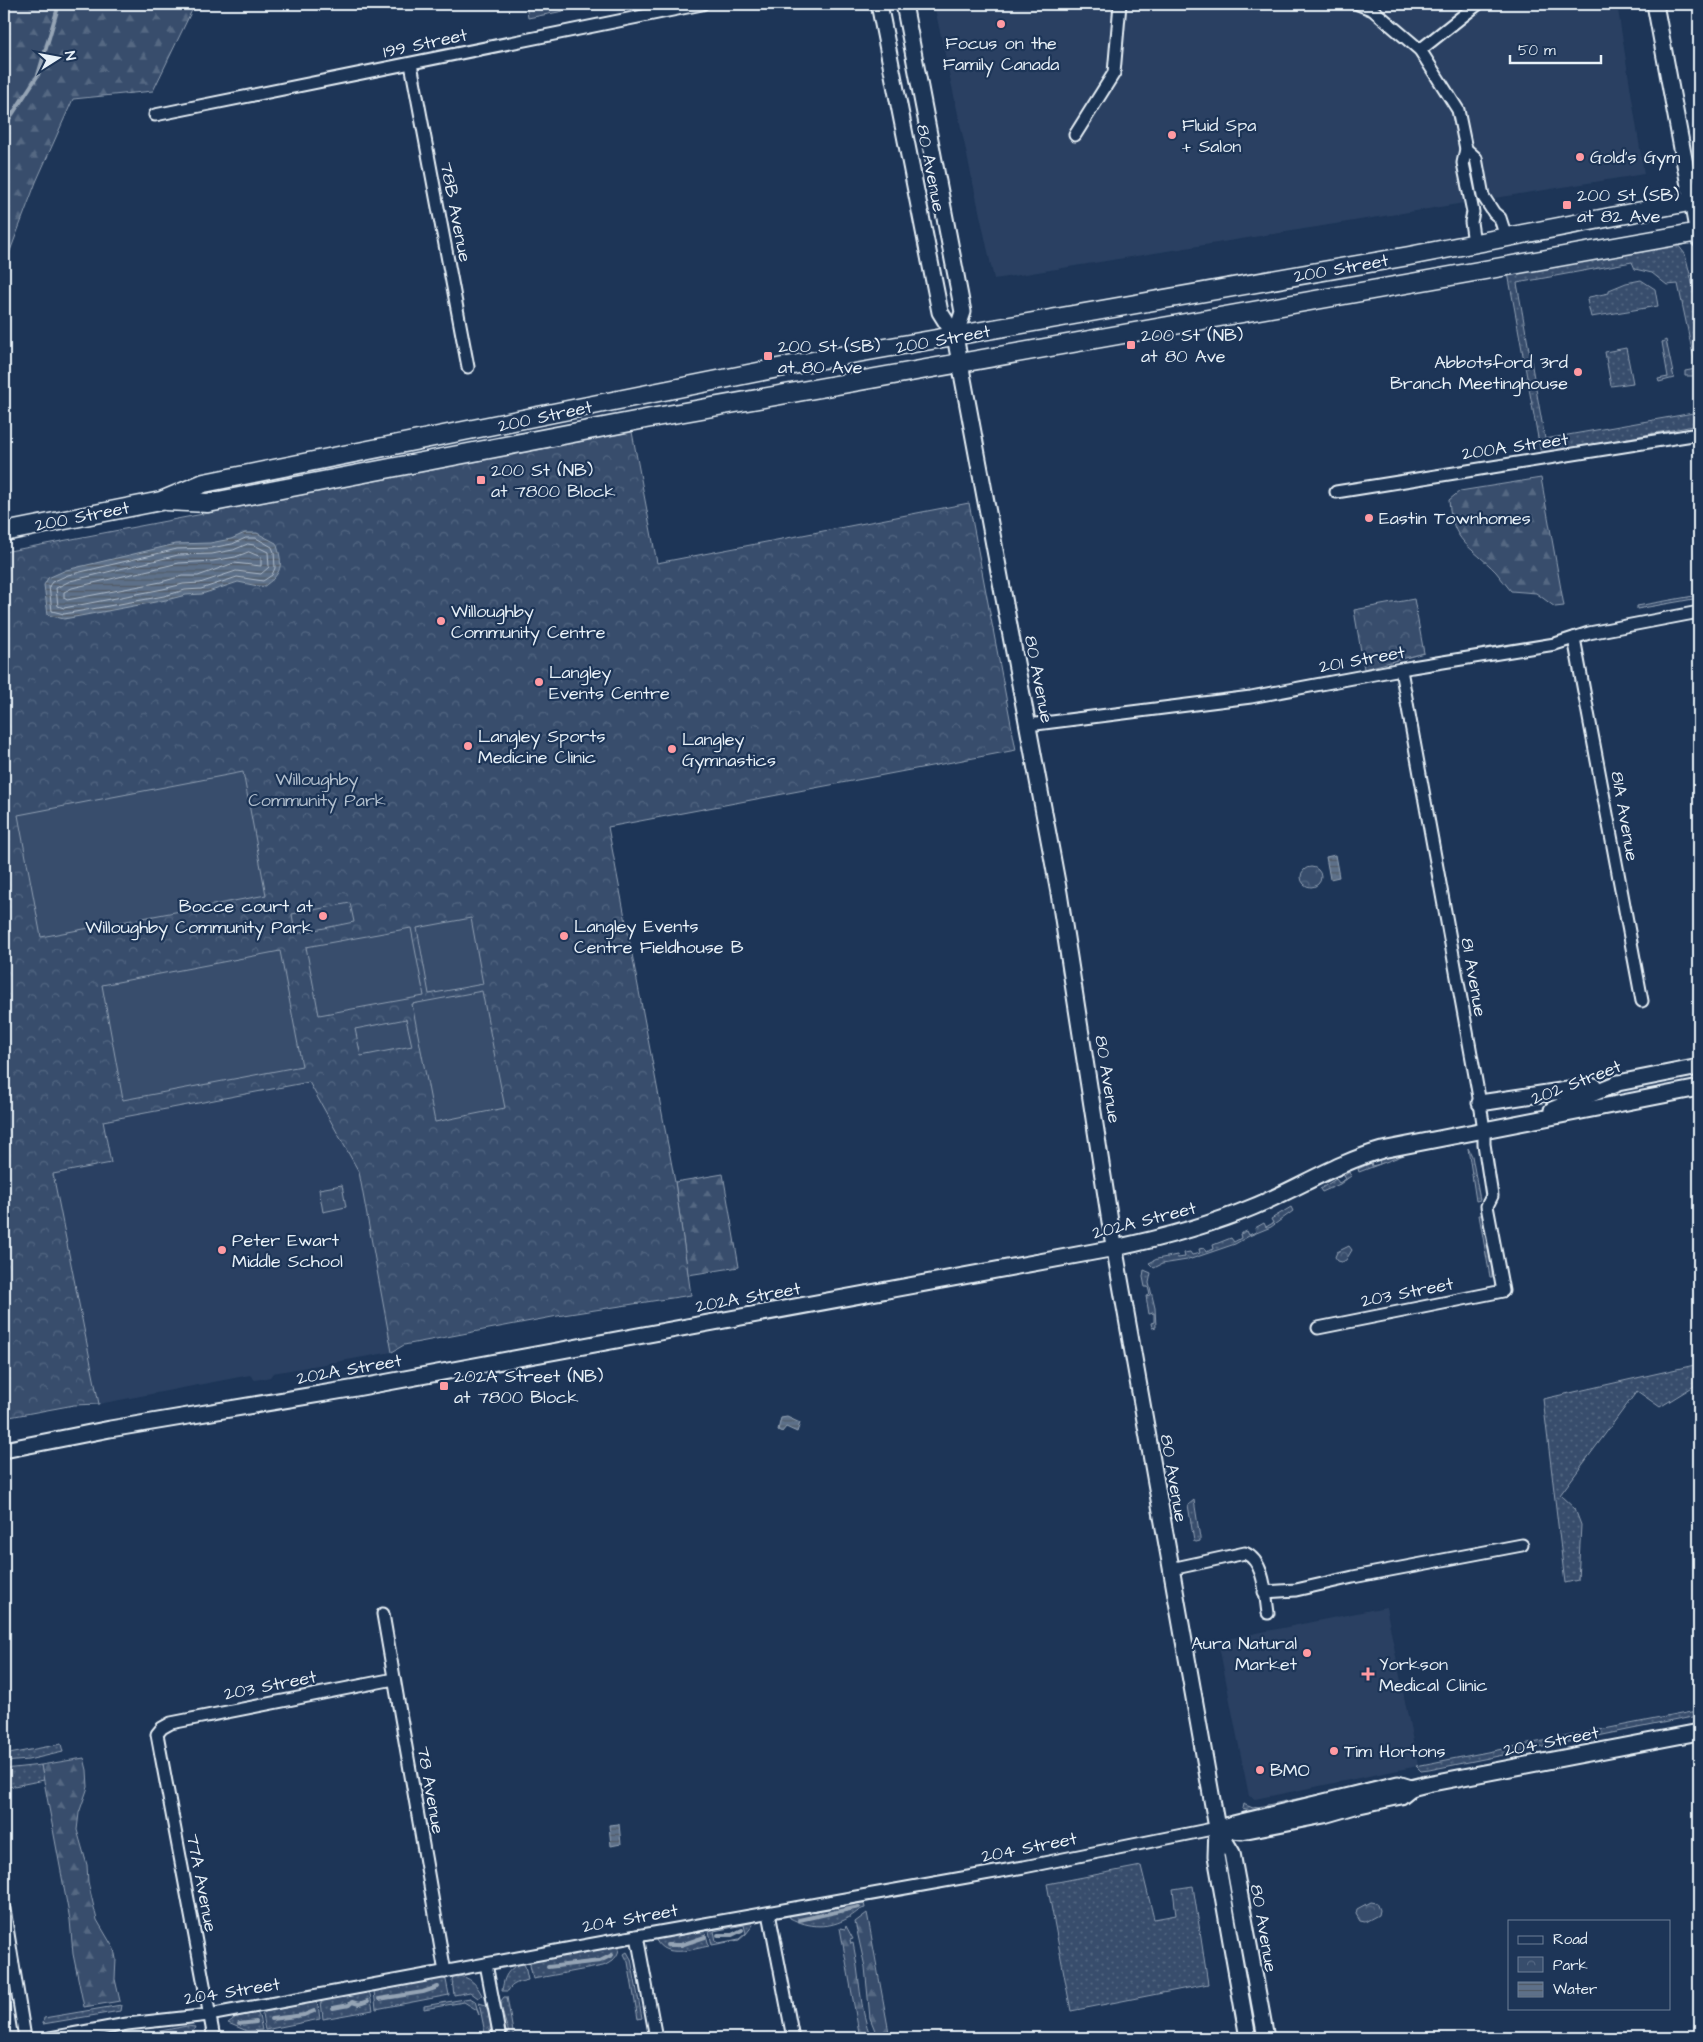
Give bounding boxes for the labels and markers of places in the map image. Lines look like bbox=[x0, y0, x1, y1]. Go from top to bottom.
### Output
marker: Focus on the Family Canada bbox=[995, 18, 1007, 30]
place label: Focus on the Family Canada bbox=[943, 31, 1059, 78]
place label: Fluid Spa + Salon bbox=[1182, 113, 1256, 159]
marker: Fluid Spa + Salon bbox=[1166, 129, 1178, 141]
place label: Gold's Gym bbox=[1590, 145, 1680, 171]
marker: Gold's Gym bbox=[1574, 151, 1586, 163]
place label: 200 St (SB) at 82 Ave bbox=[1577, 183, 1679, 229]
marker: 200 St (SB) at 82 Ave bbox=[1561, 199, 1573, 211]
place label: 200 St (NB) at 80 Ave bbox=[1141, 323, 1243, 369]
place label: 200 St (SB) at 80 Ave bbox=[778, 334, 880, 380]
marker: 200 St (NB) at 80 Ave bbox=[1125, 339, 1137, 351]
marker: 200 St (SB) at 80 Ave bbox=[762, 350, 774, 362]
place label: Abbotsford 3rd Branch Meetinghouse bbox=[1390, 350, 1568, 397]
marker: Abbotsford 3rd Branch Meetinghouse bbox=[1572, 366, 1584, 378]
place label: 200 St (NB) at 7800 Block bbox=[491, 458, 616, 504]
marker: 200 St (NB) at 7800 Block bbox=[475, 474, 487, 486]
place label: Eastin Townhomes bbox=[1379, 506, 1531, 531]
marker: Eastin Townhomes bbox=[1363, 512, 1375, 524]
place label: Willoughby Community Centre bbox=[451, 599, 606, 646]
marker: Willoughby Community Centre bbox=[435, 615, 447, 627]
place label: Langley Events Centre bbox=[549, 660, 670, 706]
marker: Langley Events Centre bbox=[533, 676, 545, 688]
place label: Langley Sports Medicine Clinic bbox=[478, 724, 606, 770]
place label: Langley Gymnastics bbox=[682, 727, 776, 774]
marker: Langley Sports Medicine Clinic bbox=[462, 740, 474, 752]
marker: Langley Gymnastics bbox=[666, 743, 678, 755]
place label: Bocce court at Willoughby Community Park bbox=[85, 894, 314, 941]
marker: Bocce court at Willoughby Community Park bbox=[317, 910, 329, 922]
place label: Langley Events Centre Fieldhouse B bbox=[574, 914, 744, 960]
marker: Langley Events Centre Fieldhouse B bbox=[558, 930, 570, 942]
place label: Peter Ewart Middle School bbox=[232, 1228, 343, 1274]
marker: Peter Ewart Middle School bbox=[216, 1244, 228, 1256]
place label: 202A Street (NB) at 7800 Block bbox=[454, 1364, 603, 1410]
marker: 202A Street (NB) at 7800 Block bbox=[438, 1380, 450, 1392]
place label: Aura Natural Market bbox=[1191, 1631, 1298, 1677]
marker: Aura Natural Market bbox=[1301, 1647, 1313, 1659]
place label: Yorkson Medical Clinic bbox=[1379, 1652, 1488, 1698]
marker: Yorkson Medical Clinic bbox=[1361, 1667, 1375, 1681]
place label: Tim Hortons bbox=[1344, 1739, 1446, 1764]
marker: Tim Hortons bbox=[1328, 1745, 1340, 1757]
place label: BMO bbox=[1270, 1758, 1310, 1783]
marker: BMO bbox=[1254, 1764, 1266, 1776]

